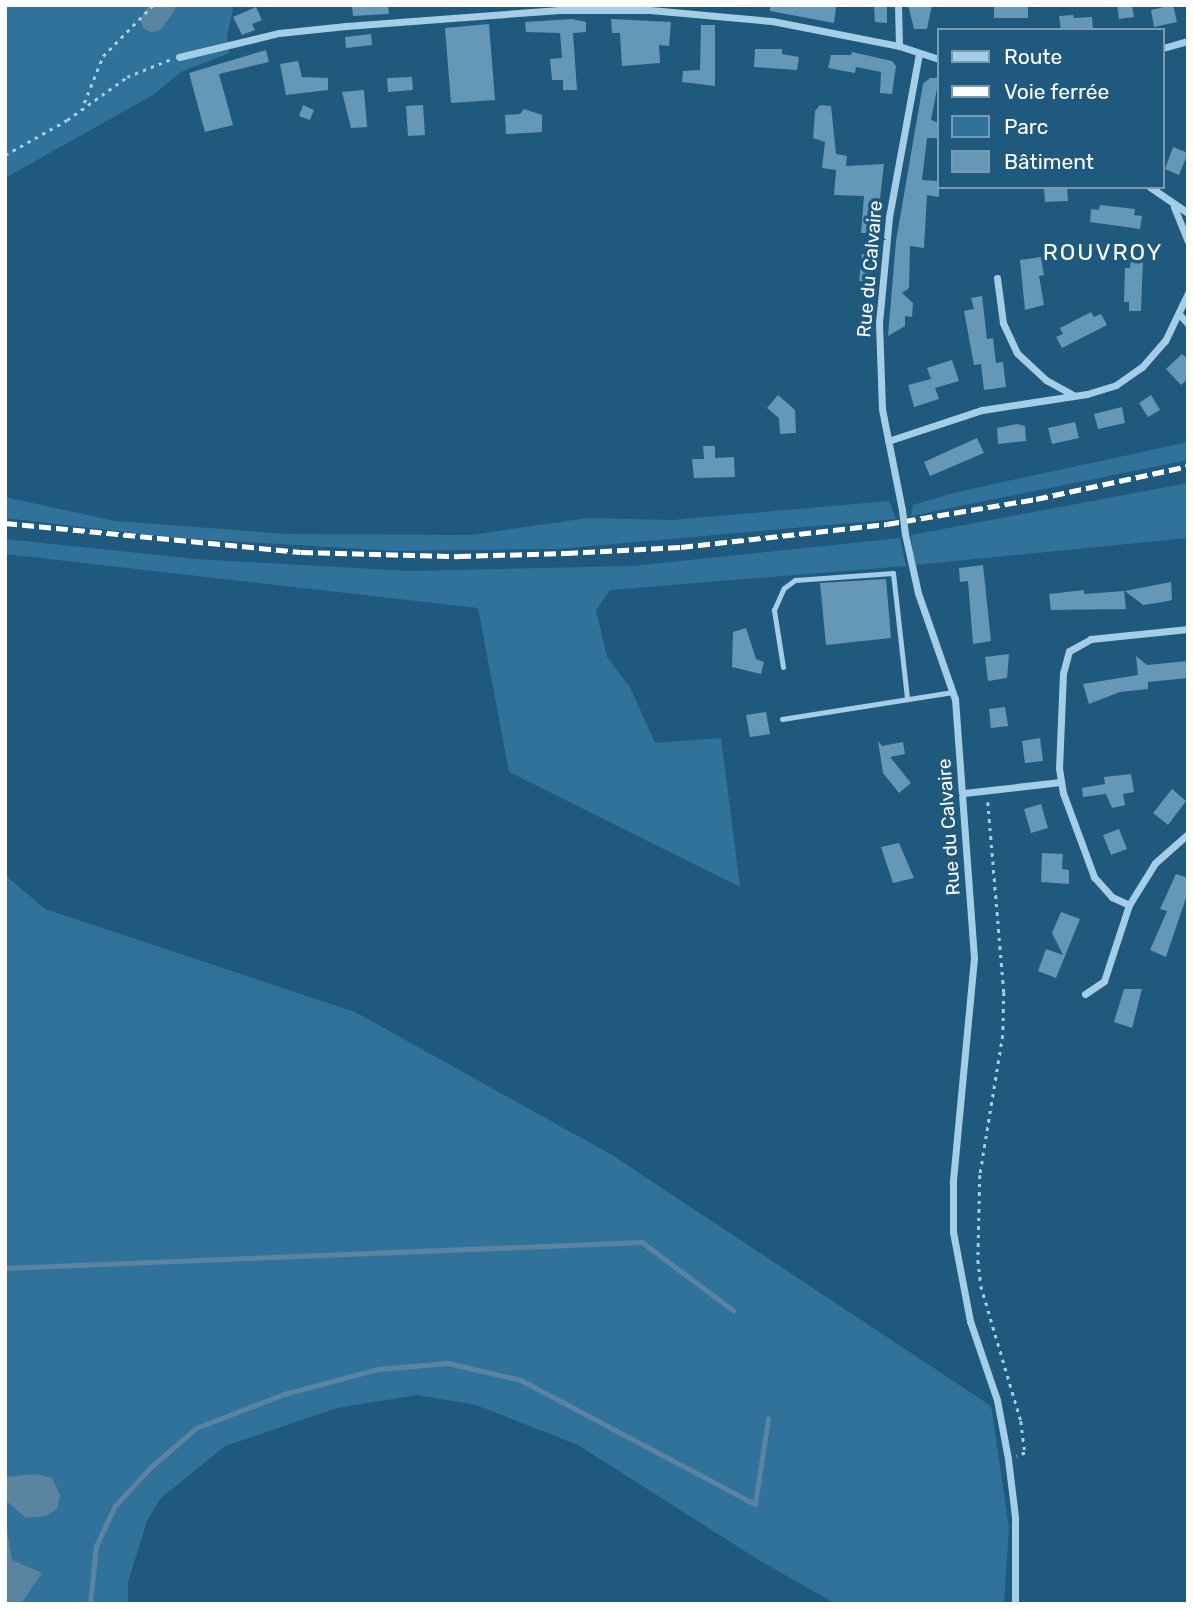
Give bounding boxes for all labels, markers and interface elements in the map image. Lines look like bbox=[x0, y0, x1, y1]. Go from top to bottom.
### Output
legend bbox=[937, 28, 1165, 189]
text: Route bbox=[1004, 44, 1062, 69]
text: Voie ferrée bbox=[1004, 79, 1109, 104]
text: Parc bbox=[1004, 114, 1048, 139]
text: Bâtiment bbox=[1004, 149, 1094, 174]
street label: Rue du Calvaire bbox=[853, 200, 887, 338]
district label: ROUVROY bbox=[1044, 238, 1162, 266]
street label: Rue du Calvaire bbox=[933, 758, 965, 896]

